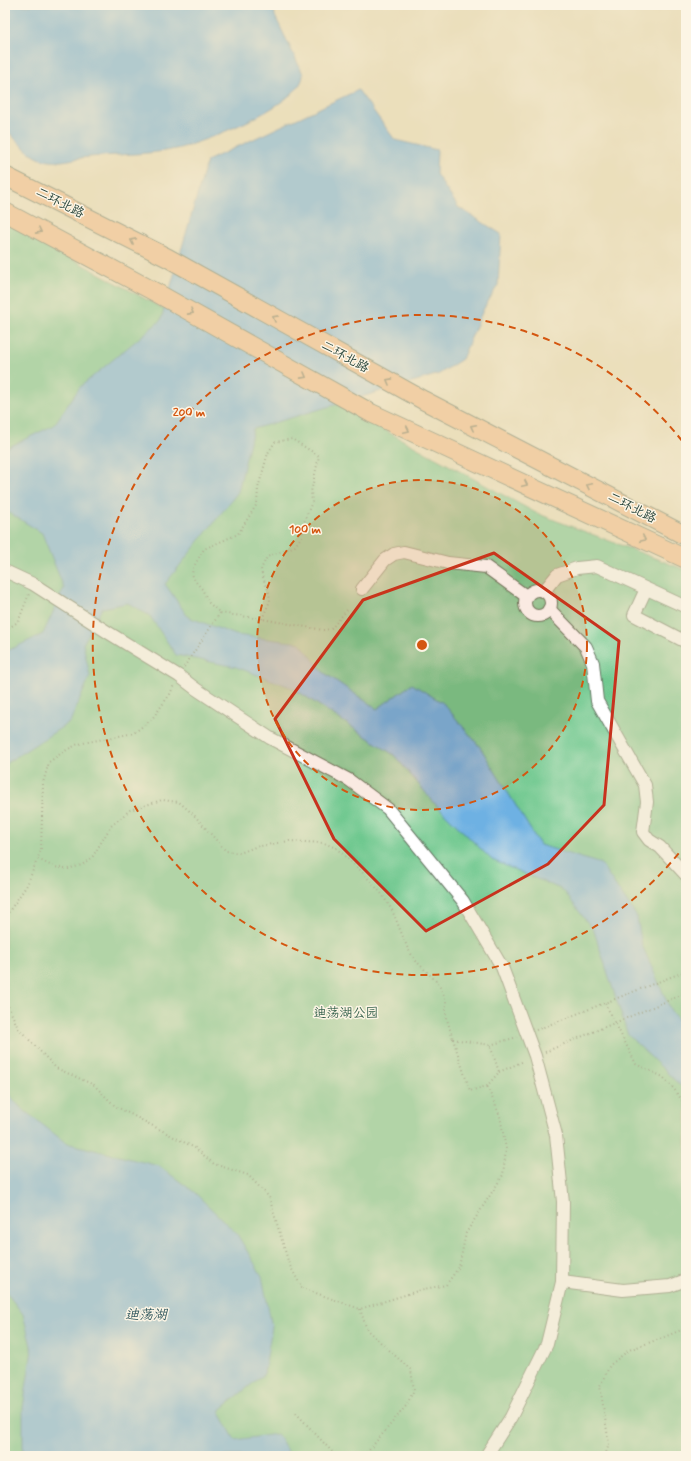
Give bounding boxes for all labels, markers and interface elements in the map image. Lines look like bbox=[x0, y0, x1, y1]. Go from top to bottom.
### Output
street label: 二环北路 bbox=[33, 184, 87, 222]
one-way arrow bbox=[35, 226, 43, 233]
one-way arrow bbox=[130, 238, 138, 246]
one-way arrow bbox=[187, 308, 194, 315]
one-way arrow bbox=[272, 315, 279, 323]
street label: 二环北路 bbox=[318, 337, 372, 377]
one-way arrow bbox=[300, 371, 307, 378]
one-way arrow bbox=[385, 379, 393, 386]
text: 200 m bbox=[173, 405, 206, 421]
one-way arrow bbox=[470, 424, 478, 431]
one-way arrow bbox=[402, 425, 410, 433]
one-way arrow bbox=[520, 479, 528, 487]
one-way arrow bbox=[586, 483, 593, 491]
street label: 二环北路 bbox=[605, 489, 659, 527]
text: 100 m bbox=[289, 522, 322, 538]
one-way arrow bbox=[638, 534, 646, 542]
centre of rings bbox=[415, 638, 429, 652]
park label: 迪荡湖公园 bbox=[313, 1005, 379, 1022]
water label: 迪荡湖 bbox=[125, 1306, 169, 1324]

